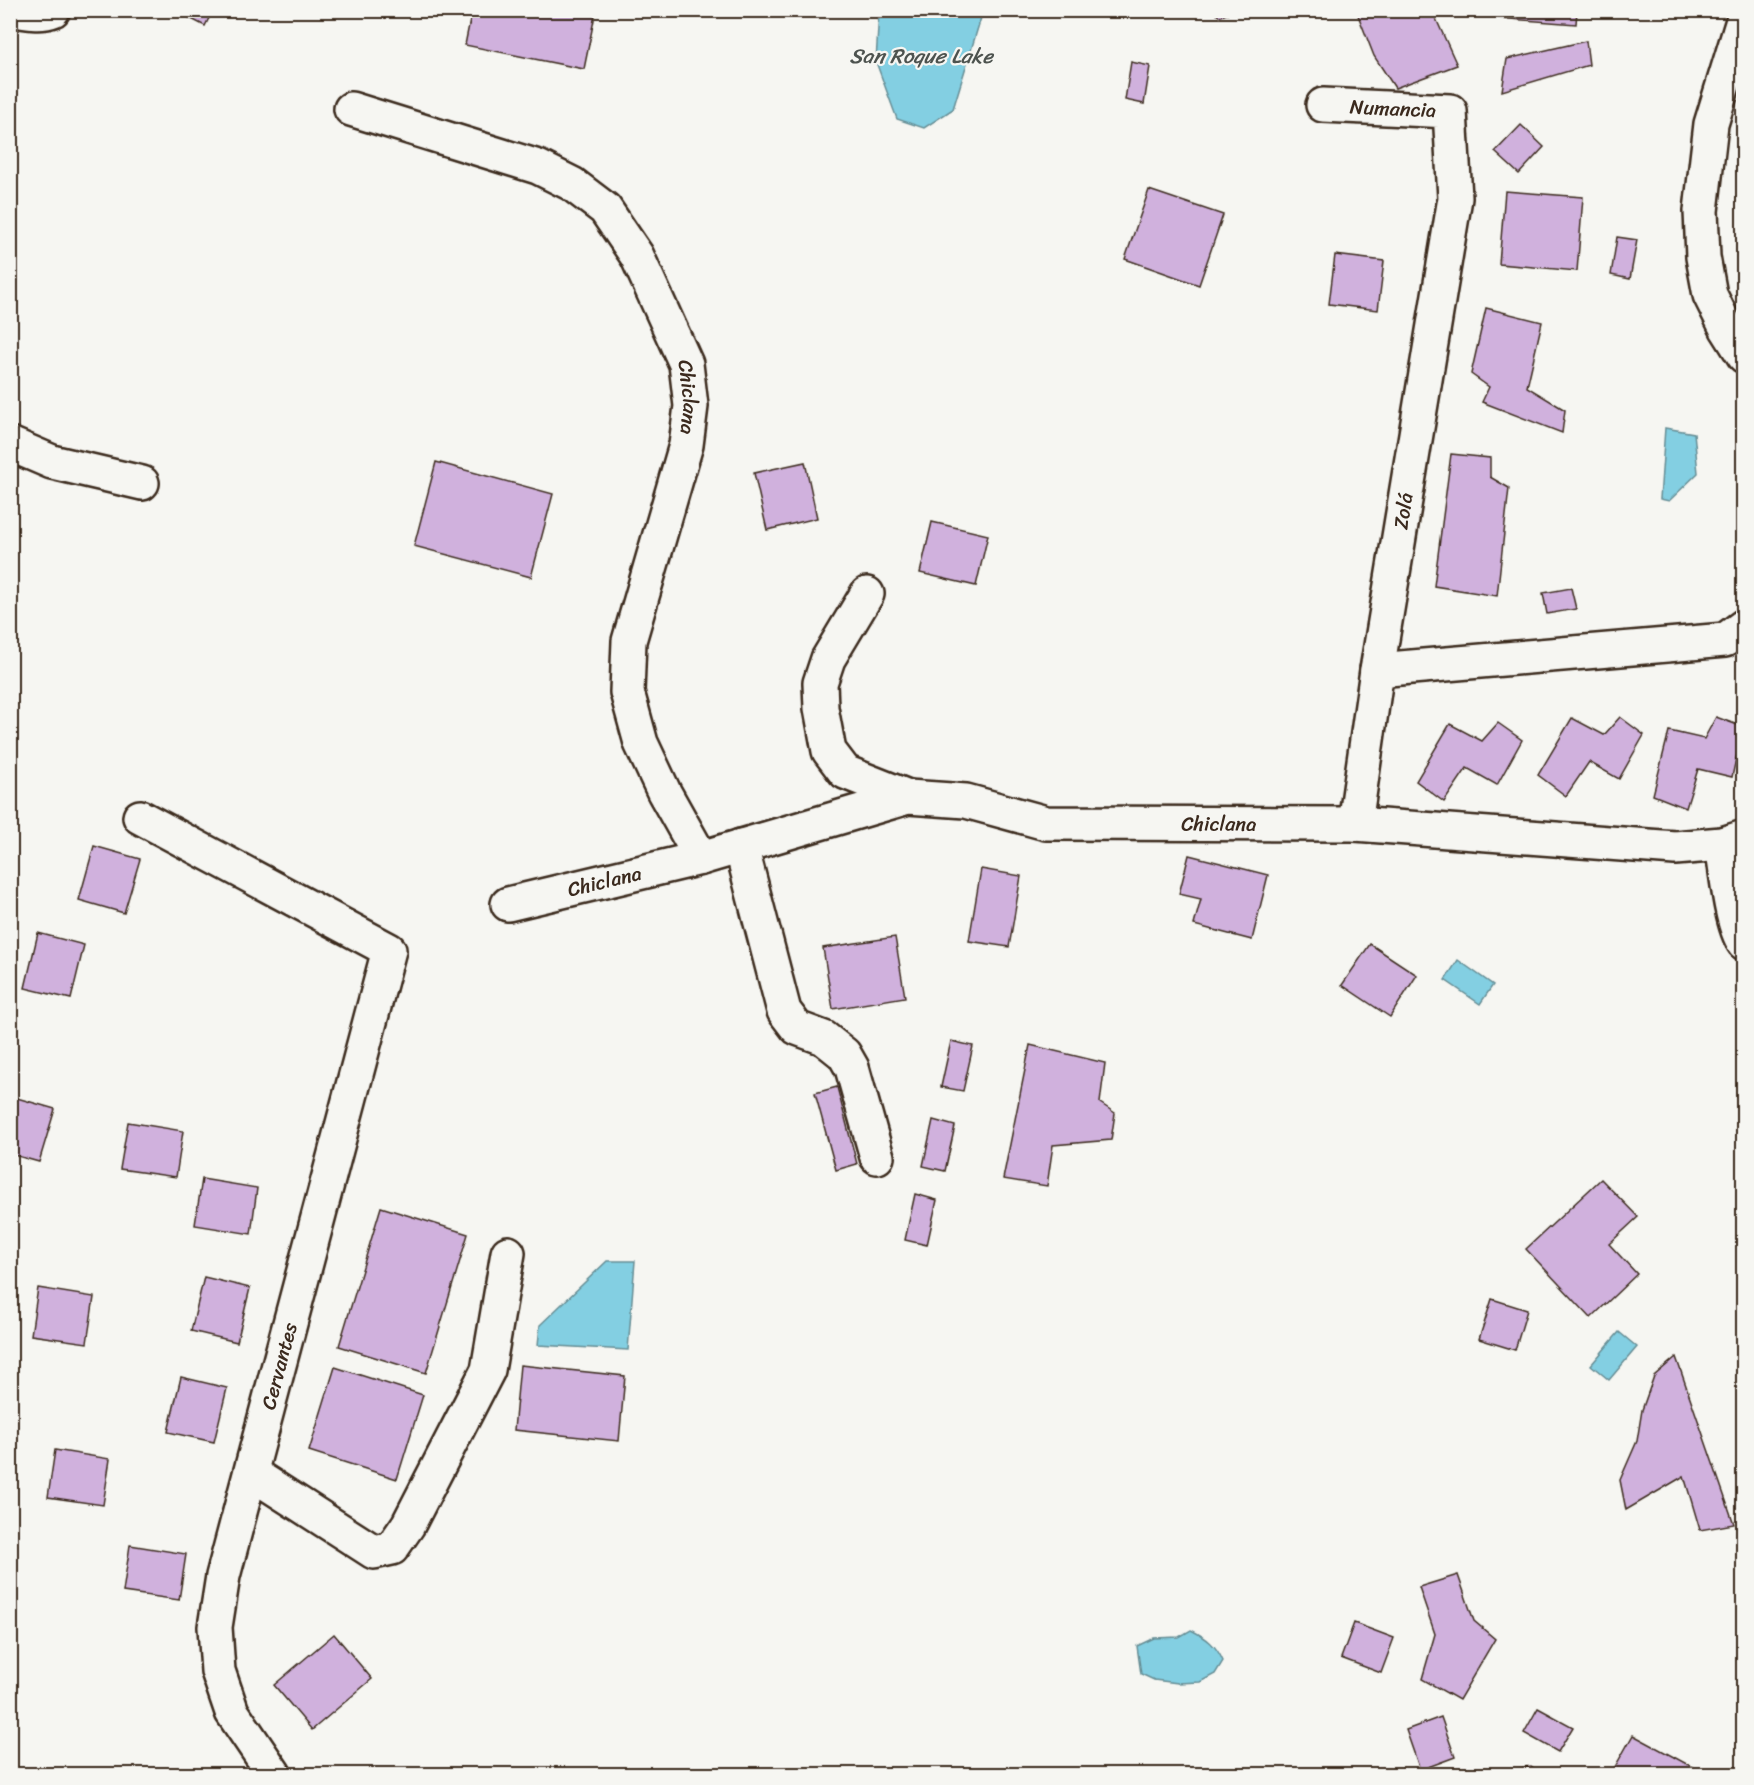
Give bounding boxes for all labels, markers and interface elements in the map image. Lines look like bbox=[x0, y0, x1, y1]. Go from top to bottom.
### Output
water label: San Roque Lake bbox=[849, 37, 994, 75]
street label: Numancia bbox=[1349, 89, 1437, 128]
street label: Chiclana bbox=[668, 358, 708, 437]
street label: Zolá bbox=[1383, 490, 1424, 532]
street label: Chiclana bbox=[1181, 806, 1256, 842]
street label: Chiclana bbox=[564, 856, 645, 907]
street label: Cervantes bbox=[251, 1318, 308, 1414]

